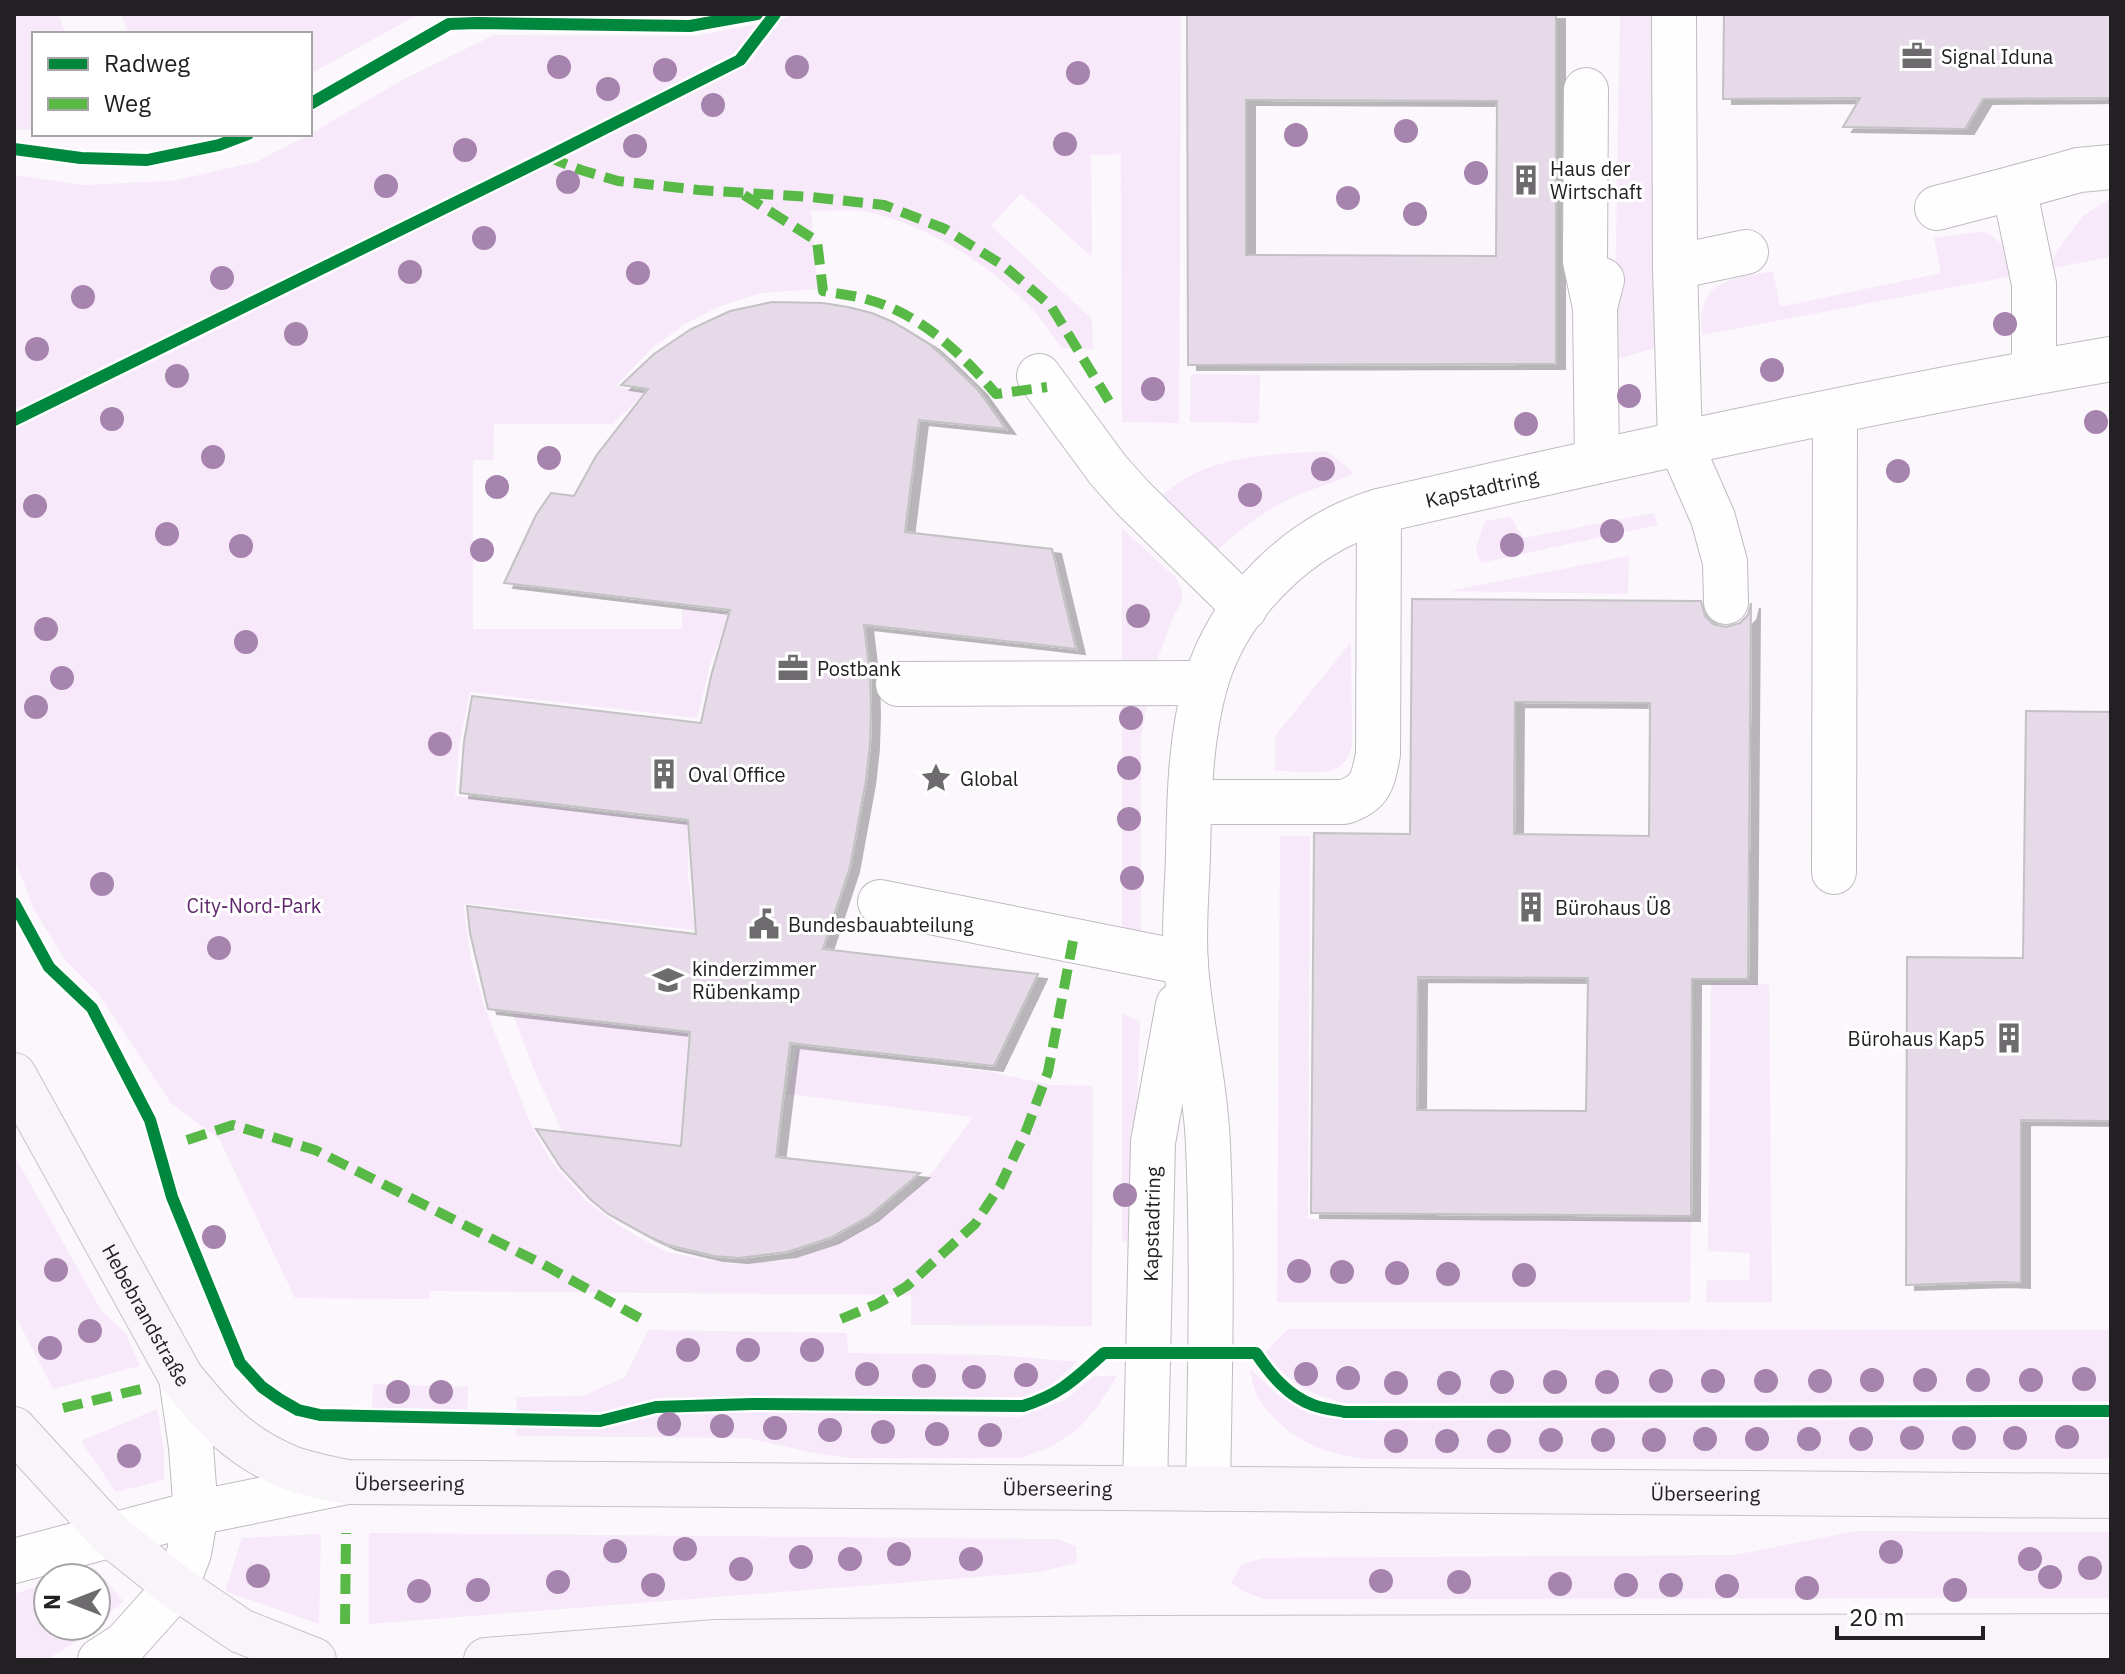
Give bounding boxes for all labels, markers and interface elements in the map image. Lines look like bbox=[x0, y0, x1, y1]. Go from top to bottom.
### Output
legend bbox=[32, 32, 312, 136]
office icon: Signal Iduna bbox=[1900, 39, 1934, 73]
place label: Signal Iduna bbox=[1941, 43, 2054, 70]
text: Radweg bbox=[104, 47, 190, 79]
text: Weg bbox=[104, 87, 151, 119]
place label: Haus der Wirtschaft bbox=[1550, 155, 1643, 205]
building icon: Haus der Wirtschaft bbox=[1509, 163, 1543, 197]
street label: Kapstadtring bbox=[1423, 462, 1541, 513]
office icon: Postbank bbox=[776, 651, 810, 685]
place label: Postbank bbox=[817, 655, 901, 682]
building icon: Oval Office bbox=[647, 757, 681, 791]
place label: Oval Office bbox=[688, 761, 786, 788]
place icon: Global bbox=[919, 761, 953, 795]
place label: Global bbox=[960, 765, 1018, 792]
building icon: Bürohaus Ü8 bbox=[1514, 890, 1548, 924]
park label: City-Nord-Park bbox=[187, 892, 322, 919]
place label: Bürohaus Ü8 bbox=[1555, 894, 1671, 921]
public building icon: Bundesbauabteilung bbox=[747, 907, 781, 941]
place label: Bundesbauabteilung bbox=[788, 911, 974, 938]
place label: kinderzimmer Rübenkamp bbox=[692, 955, 816, 1005]
school or university icon: kinderzimmer Rübenkamp bbox=[651, 963, 685, 997]
building icon: Bürohaus Kap5 bbox=[1992, 1021, 2026, 1055]
place label: Bürohaus Kap5 bbox=[1848, 1025, 1985, 1052]
street label: Kapstadtring bbox=[1136, 1166, 1166, 1282]
street label: Hebebrandstraße bbox=[96, 1239, 197, 1392]
street label: Überseering bbox=[355, 1469, 465, 1496]
street label: Überseering bbox=[1003, 1474, 1113, 1502]
street label: Überseering bbox=[1650, 1479, 1761, 1507]
north arrow bbox=[32, 1562, 112, 1642]
scale bar bbox=[1837, 1590, 1983, 1640]
text: N bbox=[37, 1594, 66, 1610]
text: 20 m bbox=[1849, 1601, 1904, 1633]

